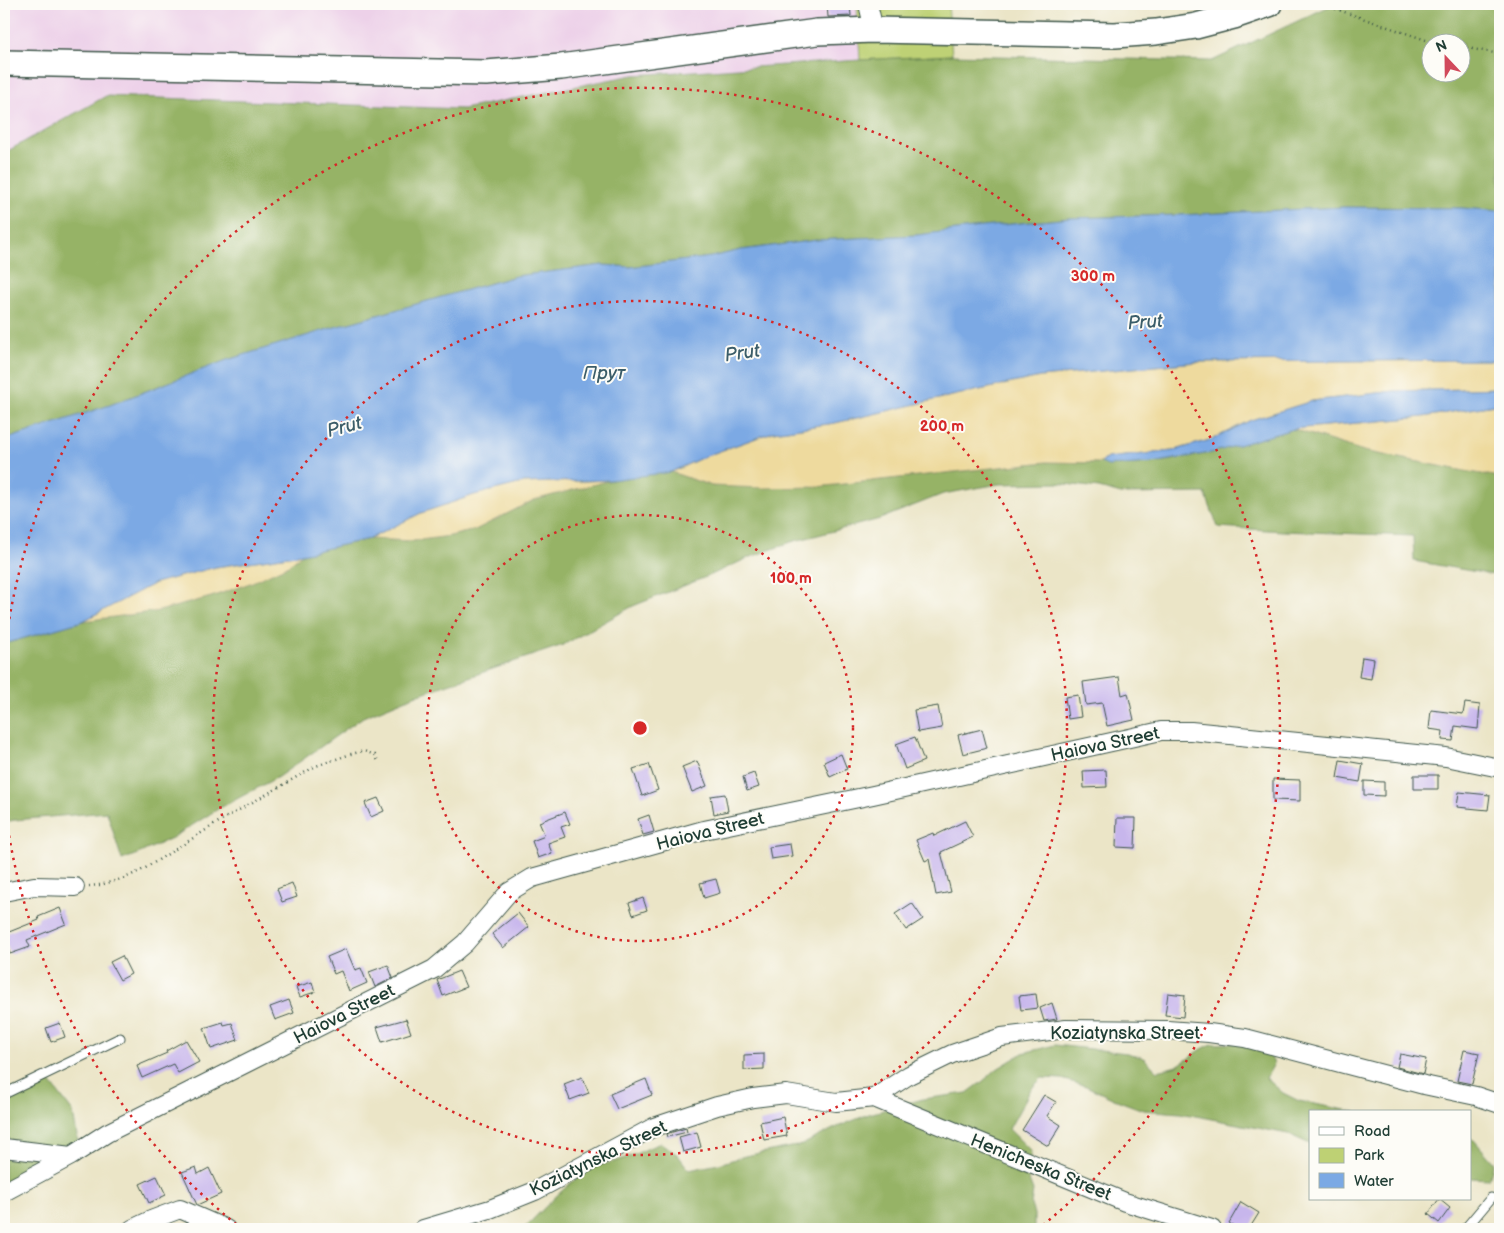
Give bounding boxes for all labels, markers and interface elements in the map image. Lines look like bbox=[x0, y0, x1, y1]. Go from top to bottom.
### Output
north arrow bbox=[1422, 32, 1472, 82]
text: N bbox=[1433, 37, 1449, 56]
text: 300 m bbox=[1071, 267, 1115, 286]
water label: Prut bbox=[1127, 310, 1165, 335]
water label: Prut bbox=[723, 339, 762, 367]
water label: Прут bbox=[583, 362, 626, 385]
water label: Prut bbox=[324, 411, 366, 443]
text: 200 m bbox=[920, 417, 964, 436]
text: 100 m bbox=[770, 569, 812, 588]
centre of rings bbox=[631, 719, 649, 737]
street label: Haiova Street bbox=[1049, 723, 1162, 766]
street label: Haiova Street bbox=[654, 808, 767, 855]
street label: Haiova Street bbox=[290, 980, 399, 1049]
street label: Koziatynska Street bbox=[1050, 1023, 1200, 1044]
legend bbox=[1309, 1110, 1472, 1200]
street label: Koziatynska Street bbox=[526, 1116, 671, 1201]
text: Road bbox=[1354, 1122, 1390, 1141]
street label: Henicheska Street bbox=[967, 1130, 1115, 1205]
text: Park bbox=[1354, 1146, 1385, 1165]
text: Water bbox=[1354, 1172, 1394, 1191]

